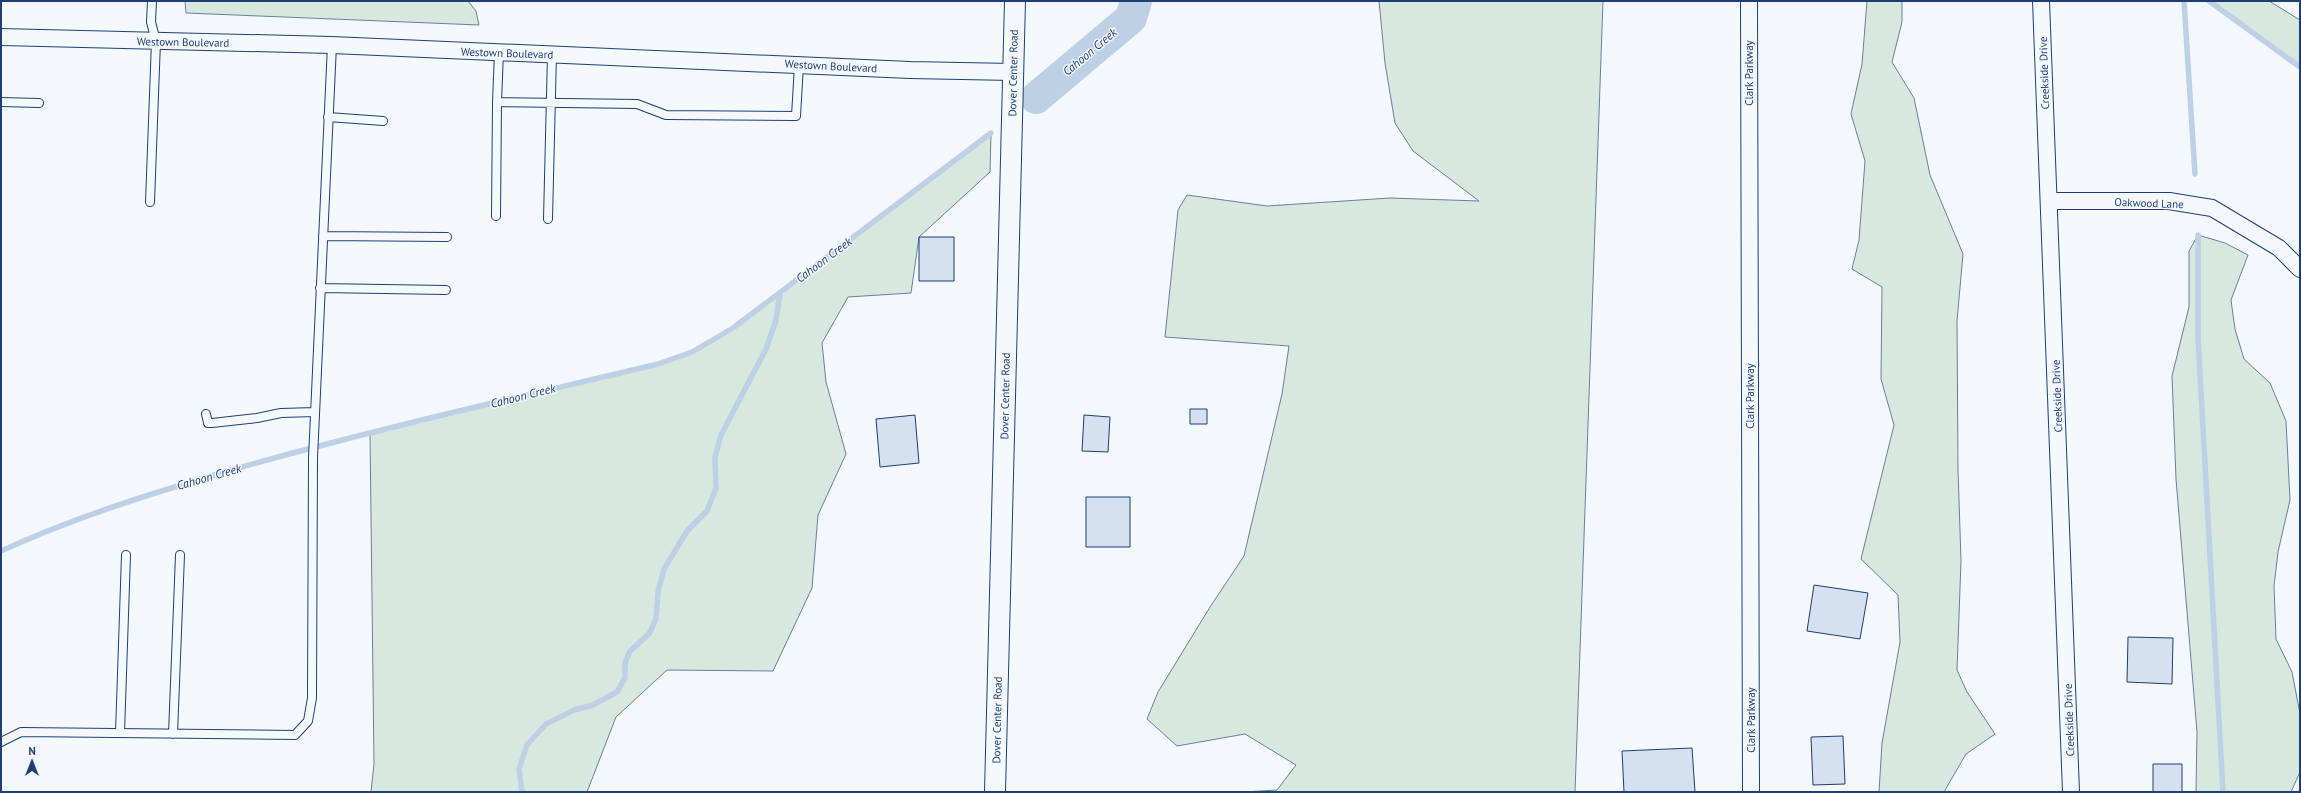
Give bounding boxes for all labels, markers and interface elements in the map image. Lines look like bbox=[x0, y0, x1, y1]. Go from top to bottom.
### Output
water label: Cahoon Creek bbox=[1059, 24, 1120, 79]
street label: Dover Center Road bbox=[1005, 29, 1021, 117]
street label: Westown Boulevard bbox=[137, 34, 229, 50]
street label: Creekside Drive bbox=[2036, 36, 2052, 110]
street label: Clark Parkway bbox=[1742, 39, 1756, 106]
street label: Westown Boulevard bbox=[461, 44, 554, 62]
street label: Westown Boulevard bbox=[784, 57, 878, 75]
street label: Oakwood Lane bbox=[2114, 195, 2184, 211]
water label: Cahoon Creek bbox=[793, 233, 855, 286]
street label: Dover Center Road bbox=[997, 352, 1013, 440]
street label: Creekside Drive bbox=[2049, 359, 2065, 433]
street label: Clark Parkway bbox=[1743, 362, 1757, 429]
water label: Cahoon Creek bbox=[489, 380, 557, 411]
water label: Cahoon Creek bbox=[175, 460, 243, 493]
street label: Dover Center Road bbox=[989, 676, 1005, 764]
street label: Creekside Drive bbox=[2061, 683, 2077, 757]
street label: Clark Parkway bbox=[1744, 686, 1758, 753]
north arrow bbox=[12, 741, 52, 781]
text: N bbox=[28, 744, 36, 758]

